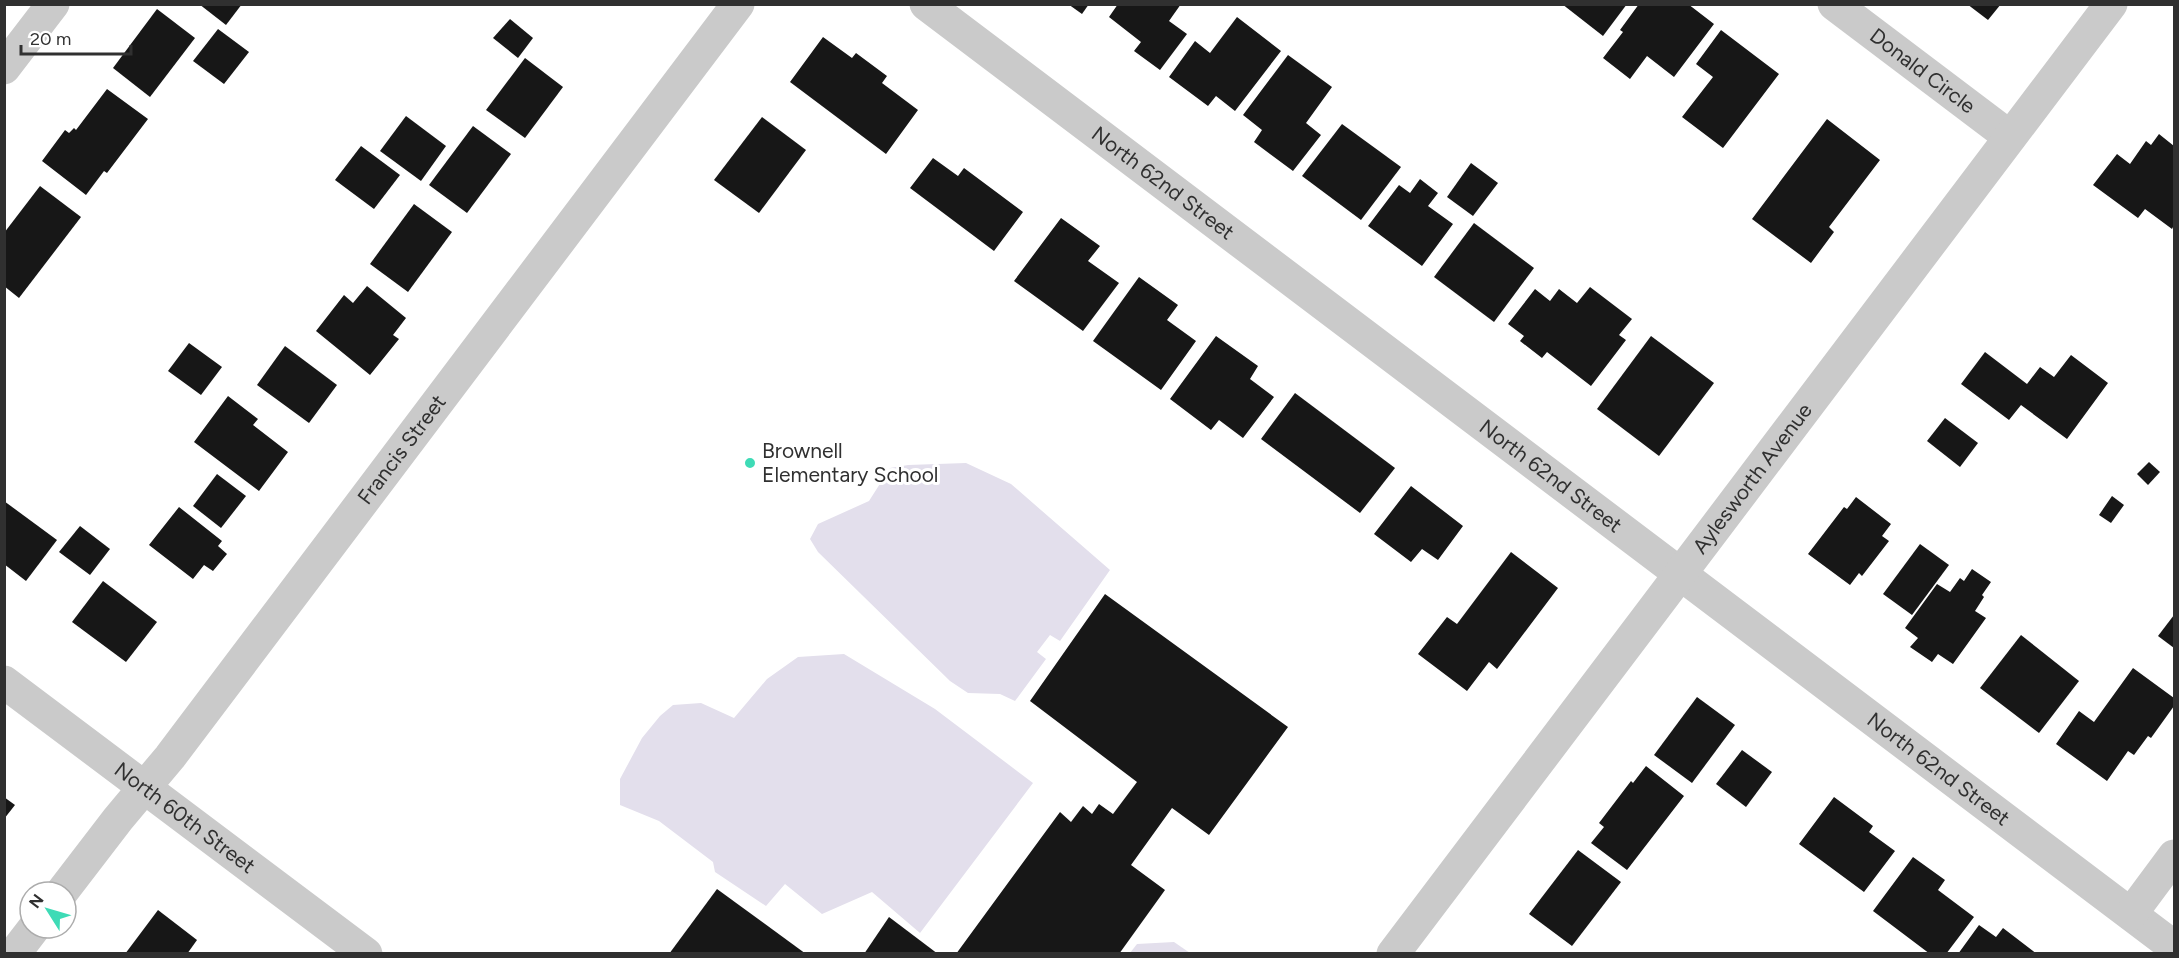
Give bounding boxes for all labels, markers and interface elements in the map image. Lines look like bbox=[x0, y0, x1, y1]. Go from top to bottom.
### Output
scale bar bbox=[21, 18, 130, 56]
street label: Donald Circle bbox=[1865, 23, 1981, 118]
text: 20 m bbox=[30, 28, 71, 50]
street label: North 62nd Street bbox=[1087, 121, 1240, 245]
street label: Francis Street bbox=[352, 389, 451, 509]
street label: Aylesworth Avenue bbox=[1687, 398, 1817, 559]
street label: North 62nd Street bbox=[1475, 414, 1627, 538]
place label: Brownell Elementary School bbox=[762, 438, 938, 487]
marker: Brownell Elementary School bbox=[743, 456, 757, 470]
street label: North 62nd Street bbox=[1863, 707, 2015, 831]
street label: North 60th Street bbox=[110, 756, 260, 878]
north arrow bbox=[18, 880, 78, 940]
text: N bbox=[25, 891, 48, 912]

